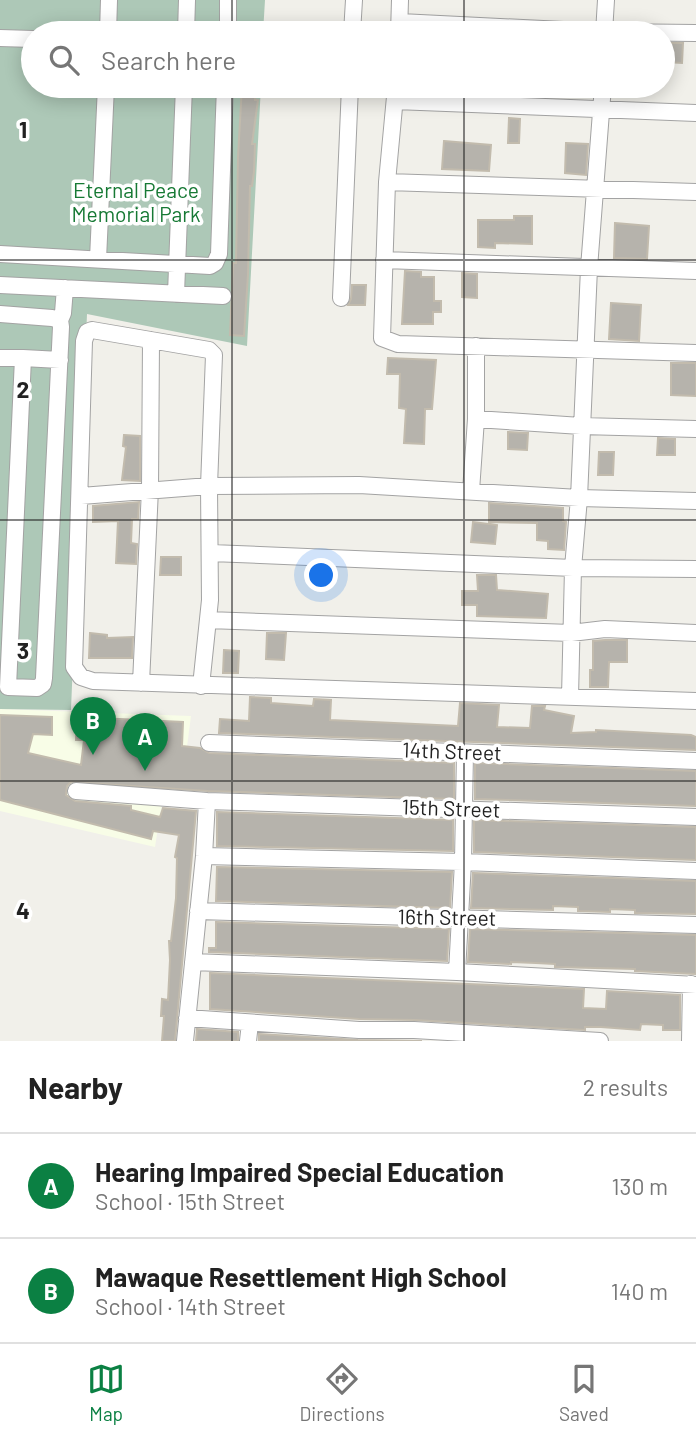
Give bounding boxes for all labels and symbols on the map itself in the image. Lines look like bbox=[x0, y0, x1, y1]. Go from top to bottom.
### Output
text: 1 bbox=[19, 115, 27, 143]
park label: Eternal Peace Memorial Park bbox=[72, 177, 200, 226]
text: 2 bbox=[17, 375, 29, 403]
your location bbox=[304, 558, 338, 592]
text: 3 bbox=[17, 636, 29, 664]
pin: B bbox=[70, 697, 116, 755]
pin: A bbox=[122, 713, 168, 771]
street label: 14th Street bbox=[402, 736, 502, 765]
street label: 15th Street bbox=[401, 793, 501, 822]
text: 4 bbox=[16, 896, 30, 924]
street label: 16th Street bbox=[397, 903, 497, 930]

